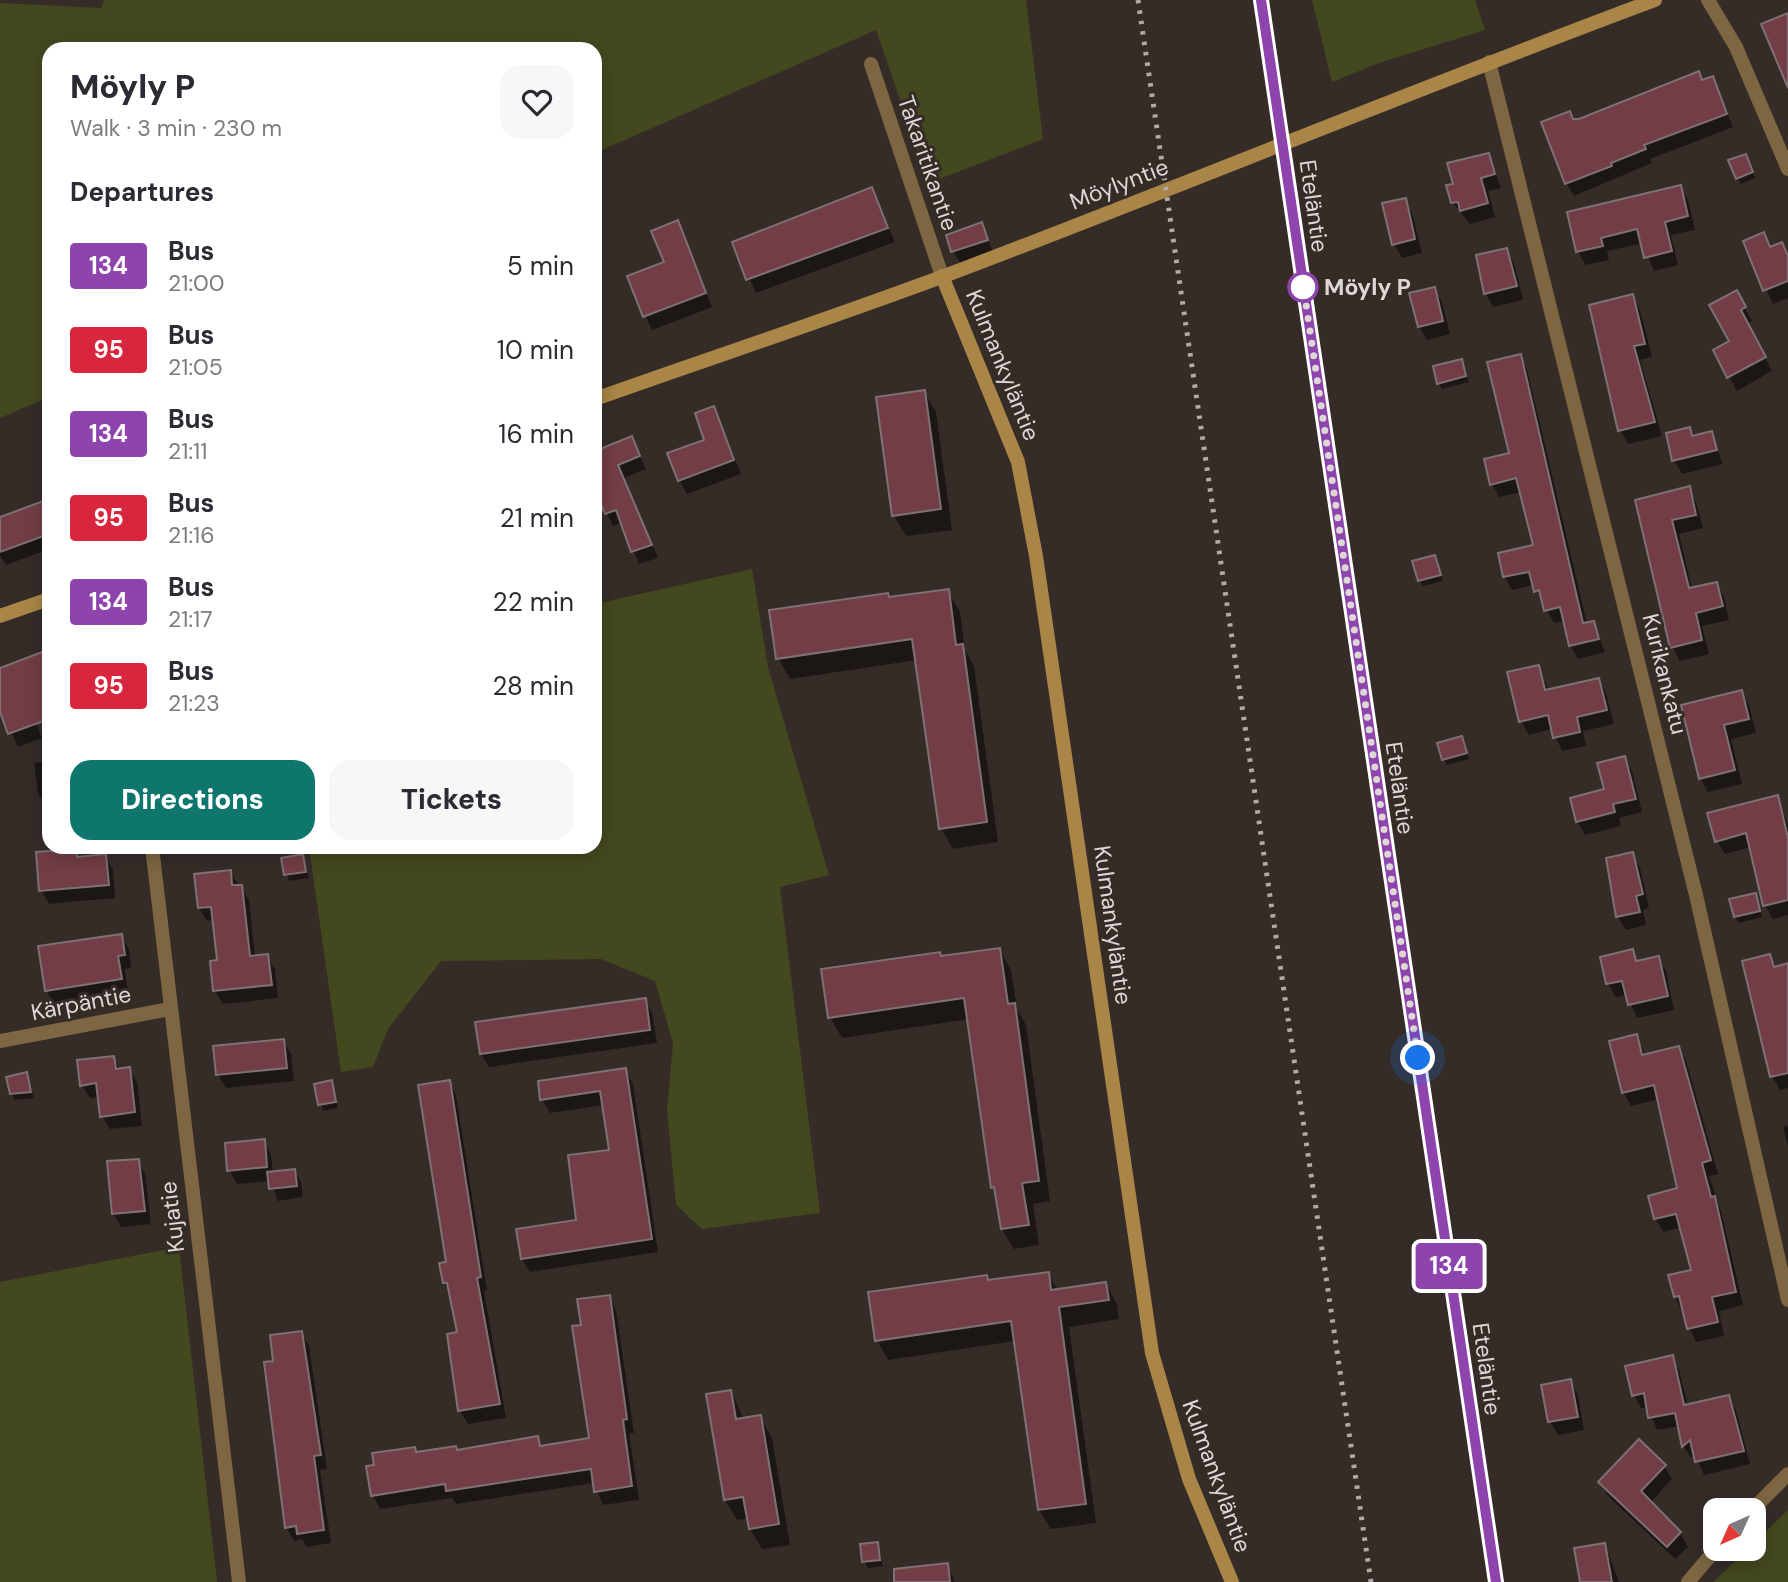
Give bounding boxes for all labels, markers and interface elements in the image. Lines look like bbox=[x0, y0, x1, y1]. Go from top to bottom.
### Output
text: Möyly P bbox=[70, 65, 195, 108]
button: heart bbox=[500, 65, 574, 139]
street label: Takaritikantie bbox=[891, 91, 965, 235]
text: Walk · 3 min · 230 m bbox=[70, 113, 282, 143]
street label: Möylyntie bbox=[1065, 151, 1173, 217]
street label: Eteläntie bbox=[1293, 158, 1335, 254]
text: Departures bbox=[70, 175, 214, 209]
text: Bus bbox=[168, 234, 214, 268]
text: 5 min bbox=[507, 249, 574, 283]
text: 134 bbox=[89, 250, 128, 281]
text: 21:00 bbox=[168, 268, 225, 298]
marker: Möyly P bbox=[1288, 272, 1318, 302]
place label: Möyly P bbox=[1324, 272, 1411, 302]
street label: Kulmankyläntie bbox=[959, 285, 1047, 445]
text: Bus bbox=[168, 318, 214, 352]
text: 10 min bbox=[497, 333, 574, 367]
text: 95 bbox=[93, 334, 124, 365]
text: 21:05 bbox=[168, 352, 223, 382]
text: Bus bbox=[168, 402, 214, 436]
text: 16 min bbox=[498, 417, 574, 451]
text: 134 bbox=[89, 418, 128, 449]
text: 21:11 bbox=[168, 436, 207, 466]
text: Bus bbox=[168, 486, 214, 520]
text: 21 min bbox=[500, 501, 574, 535]
text: 95 bbox=[93, 502, 124, 533]
text: 21:16 bbox=[168, 520, 215, 550]
text: Bus bbox=[168, 570, 214, 604]
text: 22 min bbox=[493, 585, 574, 619]
text: 134 bbox=[89, 586, 128, 617]
text: 21:17 bbox=[168, 604, 213, 634]
street label: Kurikankatu bbox=[1636, 611, 1694, 737]
text: Bus bbox=[168, 654, 214, 688]
text: 28 min bbox=[492, 669, 574, 703]
text: 95 bbox=[93, 670, 124, 701]
text: 21:23 bbox=[168, 688, 220, 718]
street label: Eteläntie bbox=[1379, 740, 1421, 836]
button: Directions bbox=[70, 760, 315, 840]
button: Tickets bbox=[329, 760, 574, 840]
street label: Kulmankyläntie bbox=[1087, 843, 1139, 1007]
street label: Kärpäntie bbox=[28, 979, 134, 1027]
your location bbox=[1400, 1040, 1435, 1075]
street label: Kujatie bbox=[153, 1180, 191, 1254]
line badge: 134 bbox=[1409, 1243, 1489, 1289]
text: 134 bbox=[1430, 1250, 1468, 1281]
street label: Eteläntie bbox=[1466, 1321, 1508, 1417]
street label: Kulmankyläntie bbox=[1175, 1396, 1259, 1556]
north arrow bbox=[1703, 1498, 1766, 1561]
map controls bbox=[1703, 1498, 1766, 1561]

